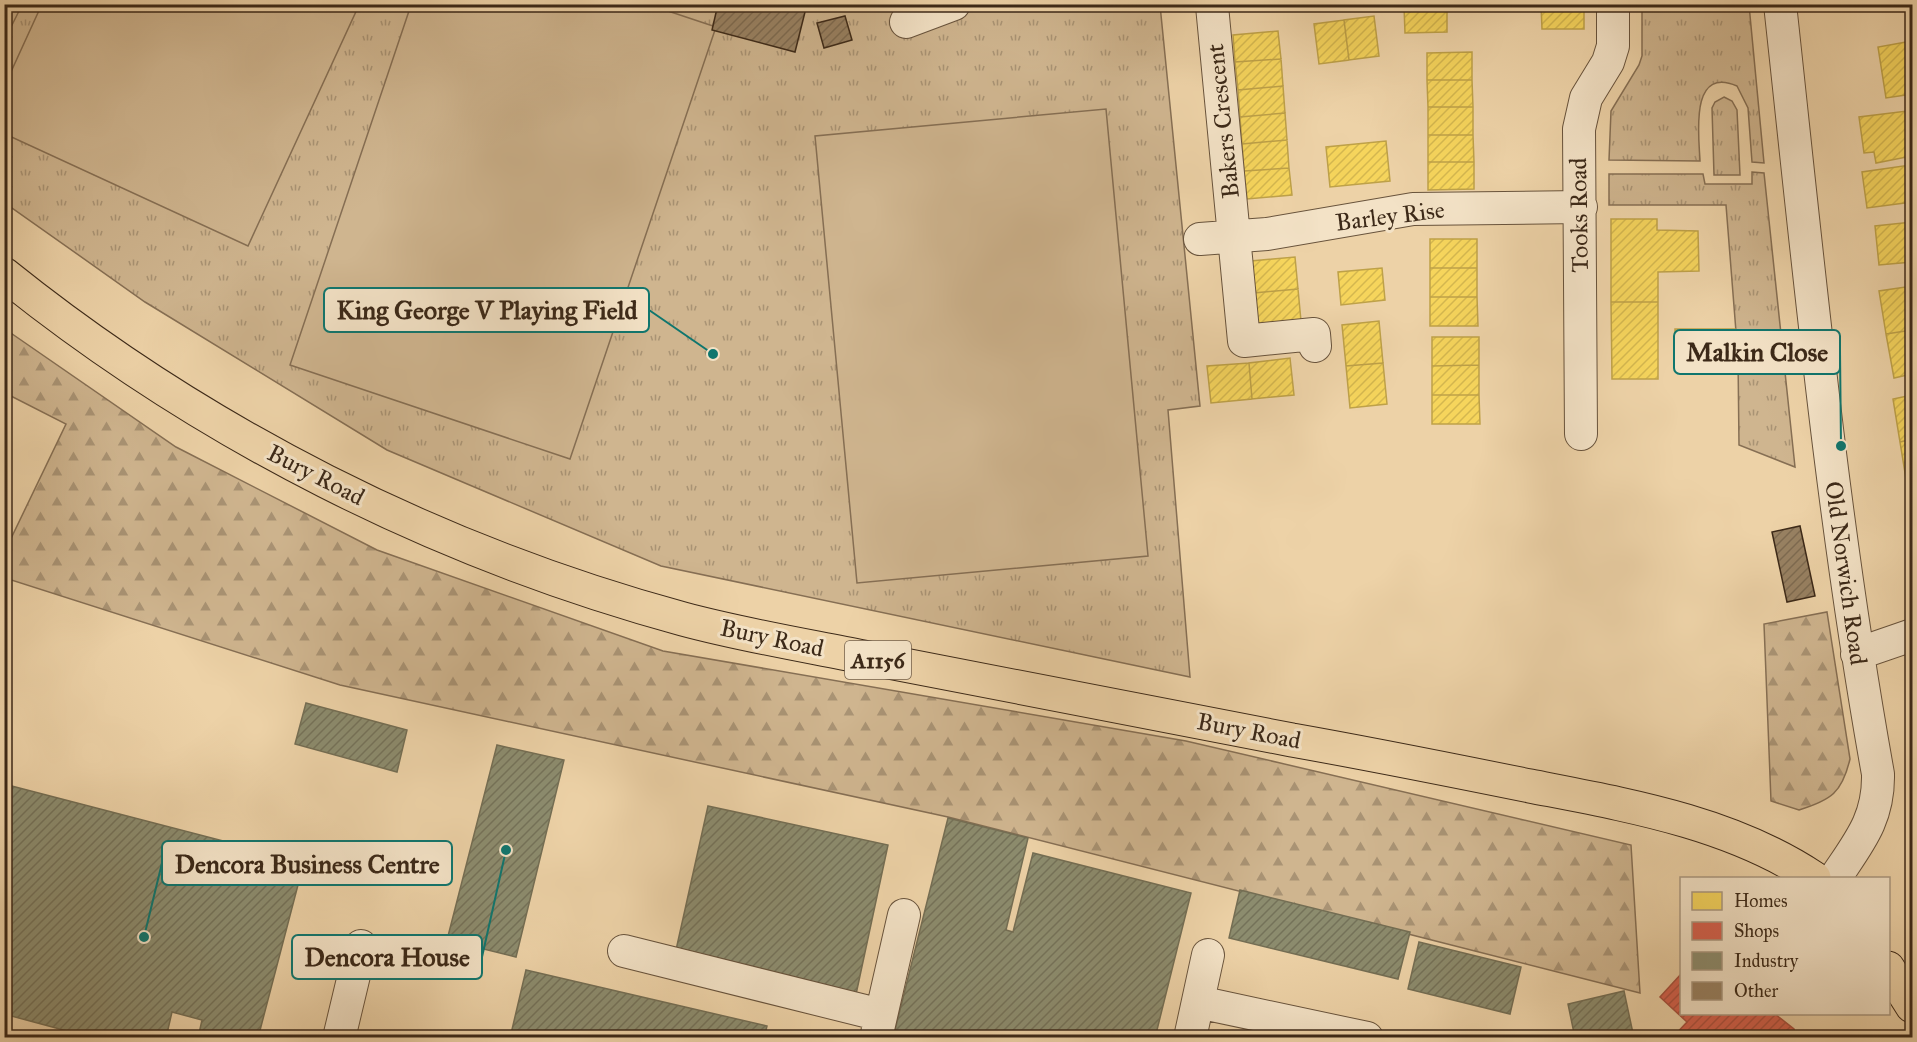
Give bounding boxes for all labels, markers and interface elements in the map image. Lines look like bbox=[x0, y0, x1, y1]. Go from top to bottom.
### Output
street label: Bakers Crescent bbox=[1200, 42, 1246, 200]
street label: Tooks Road bbox=[1563, 157, 1595, 273]
street label: Barley Rise bbox=[1334, 194, 1446, 238]
callout: King George V Playing Field bbox=[324, 288, 649, 332]
text: King George V Playing Field bbox=[337, 294, 638, 327]
callout: Malkin Close bbox=[1674, 330, 1840, 374]
text: Malkin Close bbox=[1686, 336, 1828, 368]
street label: Bury Road bbox=[262, 438, 370, 512]
street label: Old Norwich Road bbox=[1818, 479, 1874, 667]
street label: Bury Road bbox=[717, 612, 827, 664]
road number: A1156 bbox=[845, 641, 911, 679]
street label: Bury Road bbox=[1194, 706, 1304, 756]
callout: Dencora Business Centre bbox=[162, 841, 452, 885]
text: Dencora Business Centre bbox=[174, 848, 440, 880]
legend bbox=[1680, 877, 1890, 1015]
text: Homes bbox=[1734, 890, 1788, 912]
text: Shops bbox=[1734, 920, 1779, 942]
callout: Dencora House bbox=[292, 935, 482, 979]
text: Dencora House bbox=[304, 941, 470, 973]
text: Industry bbox=[1734, 950, 1799, 972]
text: Other bbox=[1734, 980, 1779, 1002]

